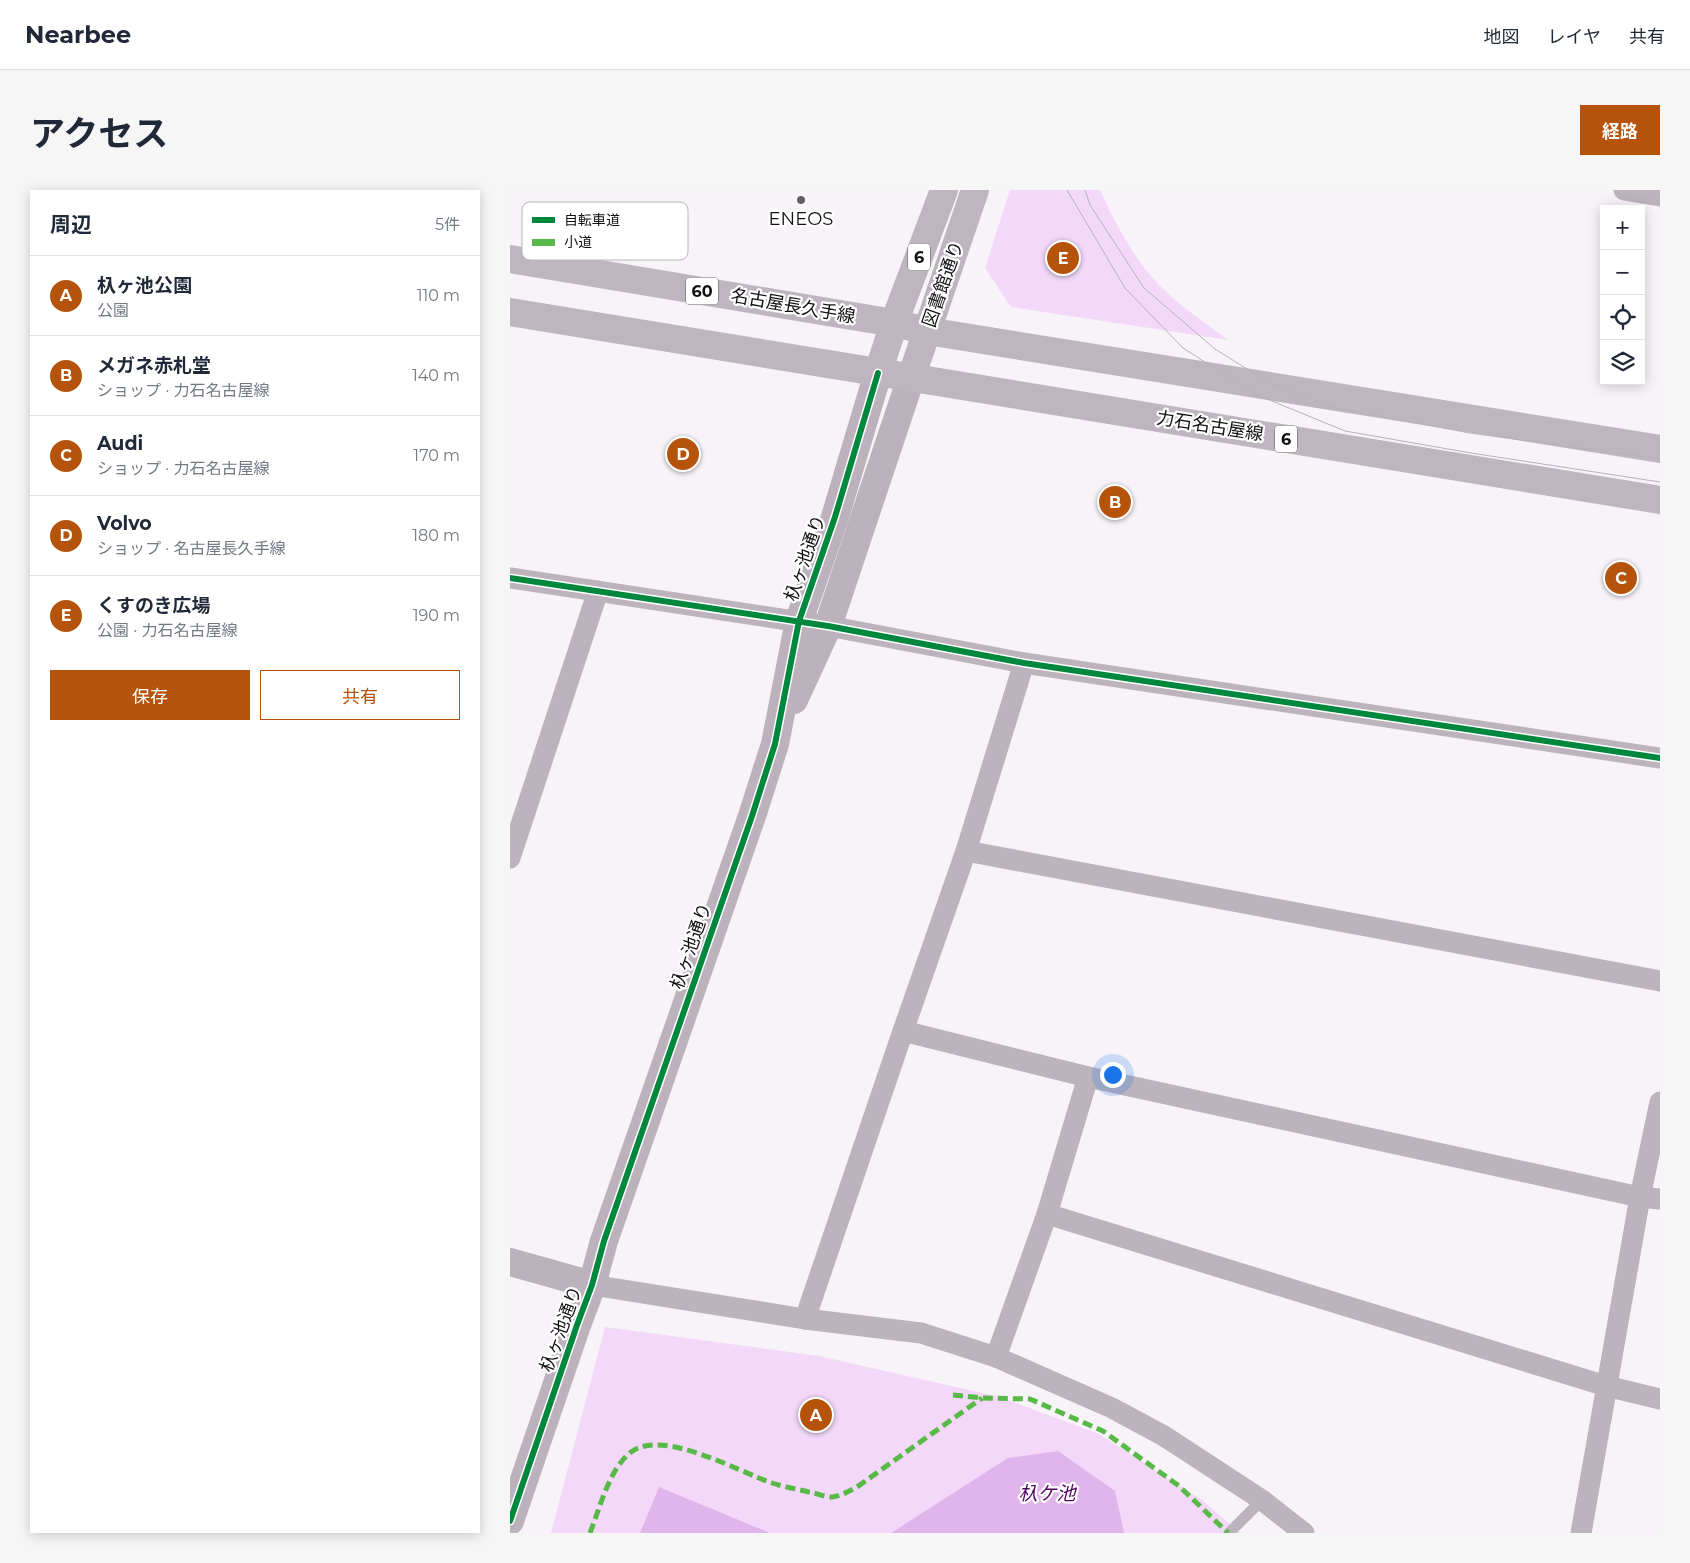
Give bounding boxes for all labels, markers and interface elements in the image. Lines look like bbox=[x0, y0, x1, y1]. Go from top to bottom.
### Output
text: Nearbee bbox=[25, 20, 131, 49]
text: 地図 bbox=[1484, 26, 1520, 48]
text: レイヤ bbox=[1548, 26, 1601, 48]
text: 共有 bbox=[1629, 26, 1665, 48]
button: 経路 bbox=[1580, 105, 1660, 155]
text: アクセス bbox=[30, 112, 168, 155]
marker: ENEOS bbox=[795, 194, 807, 206]
legend bbox=[522, 202, 688, 260]
map controls bbox=[1600, 205, 1645, 385]
button: + bbox=[1600, 205, 1645, 250]
place label: ENEOS bbox=[769, 208, 833, 230]
text: 自転車道 bbox=[564, 211, 620, 229]
text: 周辺 bbox=[50, 212, 92, 237]
text: 5件 bbox=[435, 215, 460, 234]
text: 小道 bbox=[564, 233, 592, 251]
street label: 図書館通り bbox=[918, 238, 968, 330]
pin: E bbox=[1047, 239, 1079, 277]
road number: 6 bbox=[908, 244, 930, 270]
button: − bbox=[1600, 250, 1645, 295]
text: 杁ヶ池公園 bbox=[97, 274, 192, 297]
road number: 60 bbox=[686, 278, 718, 304]
street label: 名古屋長久手線 bbox=[729, 284, 857, 328]
text: A bbox=[60, 286, 72, 305]
text: 110 m bbox=[417, 286, 460, 305]
button: locate bbox=[1600, 295, 1645, 340]
text: 公園 bbox=[97, 301, 129, 320]
button: layers bbox=[1600, 340, 1645, 385]
text: メガネ赤札堂 bbox=[97, 354, 211, 377]
text: B bbox=[60, 366, 72, 385]
text: 140 m bbox=[412, 366, 460, 385]
text: ショップ · 力石名古屋線 bbox=[97, 381, 269, 400]
street label: 力石名古屋線 bbox=[1155, 407, 1265, 445]
road number: 6 bbox=[1275, 425, 1297, 452]
text: Audi bbox=[97, 432, 143, 455]
pin: D bbox=[667, 435, 699, 473]
text: C bbox=[60, 446, 72, 465]
text: 170 m bbox=[413, 446, 460, 465]
text: ショップ · 力石名古屋線 bbox=[97, 459, 269, 478]
pin: B bbox=[1099, 483, 1131, 521]
text: Volvo bbox=[97, 512, 152, 535]
street label: 杁ヶ池通り bbox=[780, 512, 830, 604]
text: D bbox=[59, 526, 73, 545]
text: 180 m bbox=[412, 526, 460, 545]
text: ショップ · 名古屋長久手線 bbox=[97, 539, 285, 558]
pin: C bbox=[1605, 559, 1637, 597]
text: くすのき広場 bbox=[97, 594, 210, 617]
text: E bbox=[61, 606, 71, 625]
text: 190 m bbox=[413, 606, 460, 625]
text: 公園 · 力石名古屋線 bbox=[97, 621, 237, 640]
button: 保存 bbox=[50, 670, 250, 720]
button: 共有 bbox=[260, 670, 460, 720]
street label: 杁ヶ池通り bbox=[666, 900, 716, 992]
your location bbox=[1100, 1062, 1126, 1088]
street label: 杁ヶ池通り bbox=[535, 1283, 587, 1375]
pin: A bbox=[800, 1396, 832, 1434]
water label: 杁ケ池 bbox=[1018, 1482, 1077, 1505]

